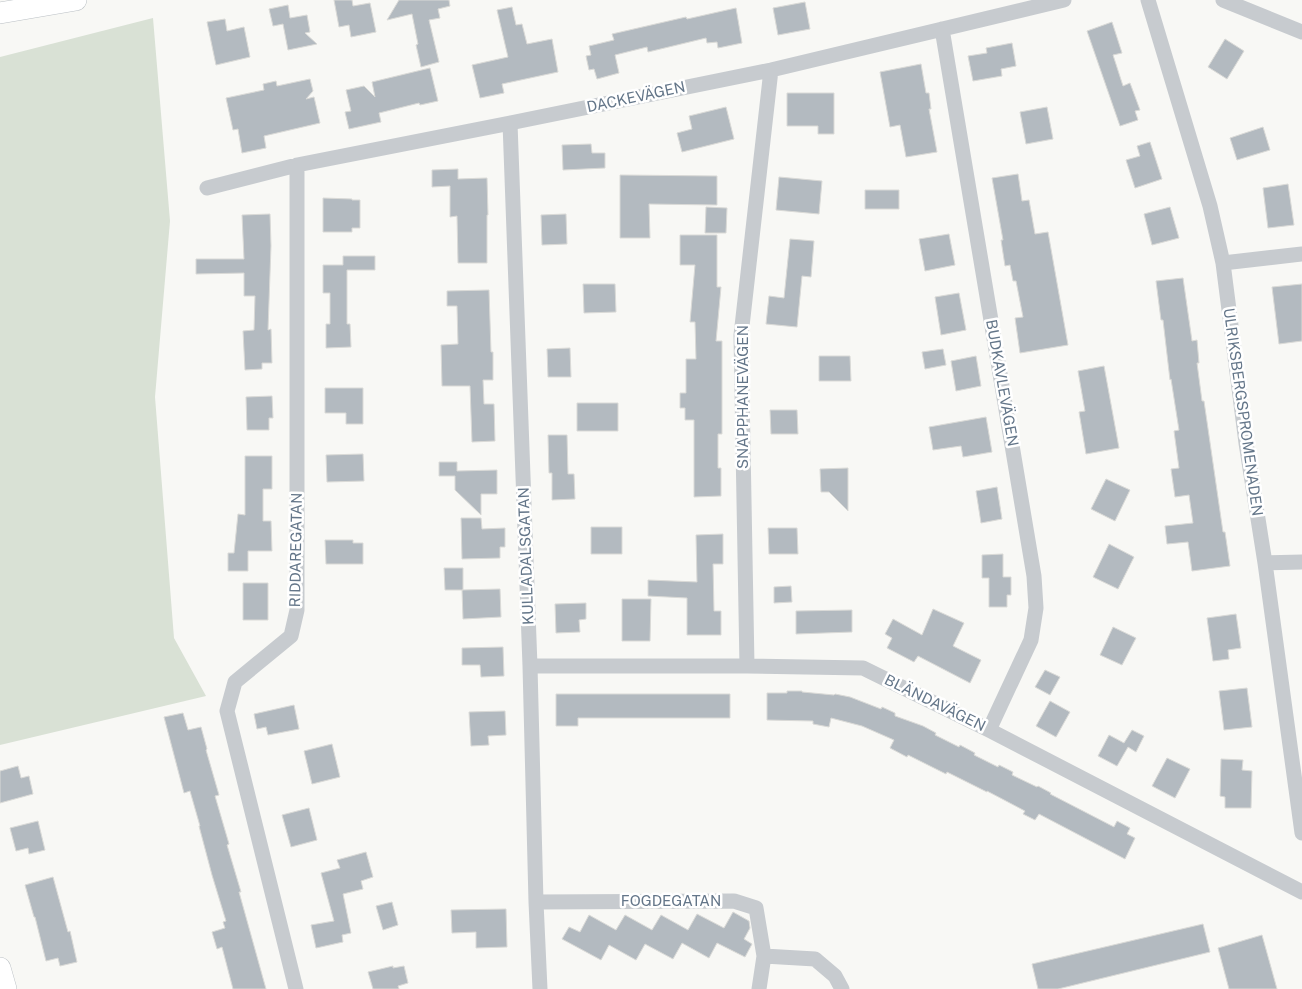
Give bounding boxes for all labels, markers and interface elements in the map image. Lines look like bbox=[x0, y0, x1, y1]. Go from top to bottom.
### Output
street label: DACKEVÄGEN bbox=[585, 77, 687, 115]
street label: ULRIKSBERGSPROMENADEN bbox=[1220, 307, 1267, 517]
street label: BUDKAVLEVÄGEN bbox=[983, 318, 1023, 448]
street label: SNAPPHANEVÄGEN bbox=[733, 325, 751, 469]
street label: KULLADALSGATAN bbox=[515, 487, 536, 625]
street label: RIDDAREGATAN bbox=[286, 492, 305, 608]
street label: BLÄNDAVÄGEN bbox=[882, 670, 989, 734]
street label: FOGDEGATAN bbox=[621, 892, 721, 909]

